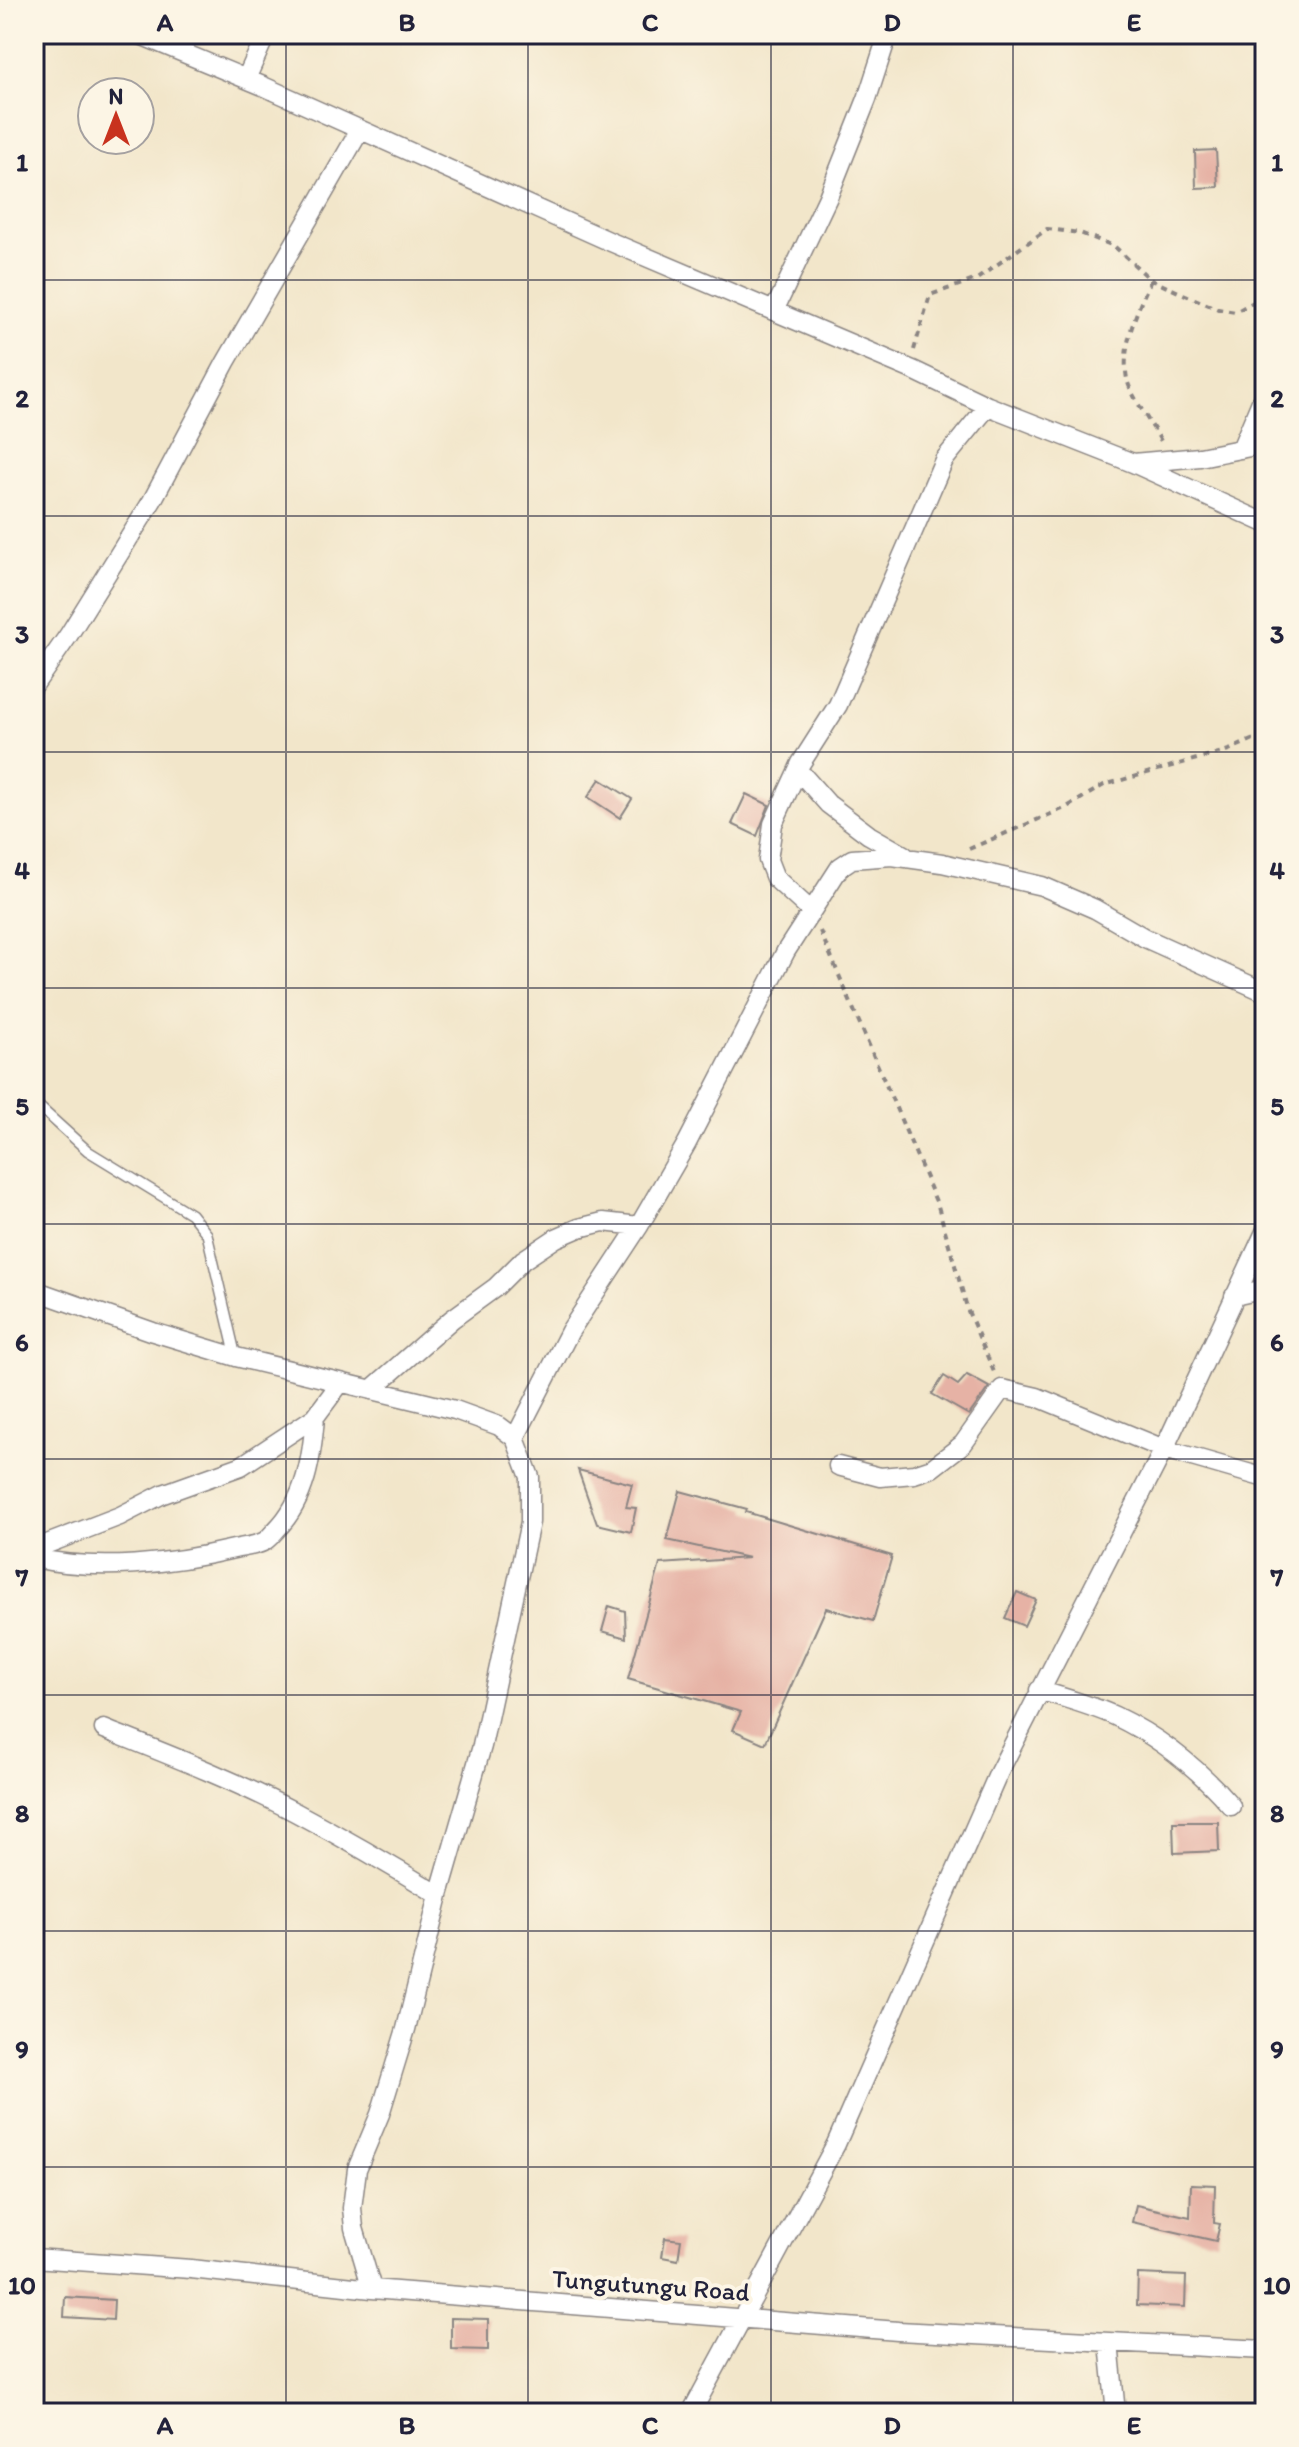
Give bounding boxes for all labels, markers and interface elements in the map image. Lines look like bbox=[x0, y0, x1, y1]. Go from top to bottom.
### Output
text: A bbox=[156, 6, 174, 38]
text: B bbox=[399, 6, 416, 38]
text: C bbox=[642, 6, 659, 38]
text: D bbox=[883, 6, 901, 38]
text: E bbox=[1127, 6, 1141, 38]
north arrow bbox=[76, 76, 156, 156]
text: N bbox=[109, 83, 123, 110]
text: 1 bbox=[16, 146, 28, 178]
text: 1 bbox=[1271, 146, 1283, 178]
text: 2 bbox=[15, 382, 29, 414]
text: 2 bbox=[1270, 382, 1284, 414]
text: 3 bbox=[15, 618, 29, 650]
text: 3 bbox=[1270, 618, 1284, 650]
text: 4 bbox=[14, 854, 30, 886]
text: 4 bbox=[1269, 854, 1285, 886]
text: 5 bbox=[15, 1090, 29, 1122]
text: 5 bbox=[1270, 1090, 1284, 1122]
text: 6 bbox=[15, 1326, 29, 1358]
text: 6 bbox=[1270, 1326, 1284, 1358]
text: 7 bbox=[15, 1561, 29, 1593]
text: 7 bbox=[1270, 1561, 1284, 1593]
text: 8 bbox=[15, 1797, 29, 1829]
text: 8 bbox=[1270, 1797, 1284, 1829]
text: 9 bbox=[15, 2033, 29, 2065]
text: 9 bbox=[1270, 2033, 1284, 2065]
street label: Tungutungu Road bbox=[551, 2262, 751, 2308]
text: 10 bbox=[8, 2269, 36, 2301]
text: 10 bbox=[1263, 2269, 1291, 2301]
text: A bbox=[156, 2409, 174, 2441]
text: B bbox=[399, 2409, 416, 2441]
text: C bbox=[642, 2409, 659, 2441]
text: D bbox=[883, 2409, 901, 2441]
text: E bbox=[1127, 2409, 1141, 2441]

